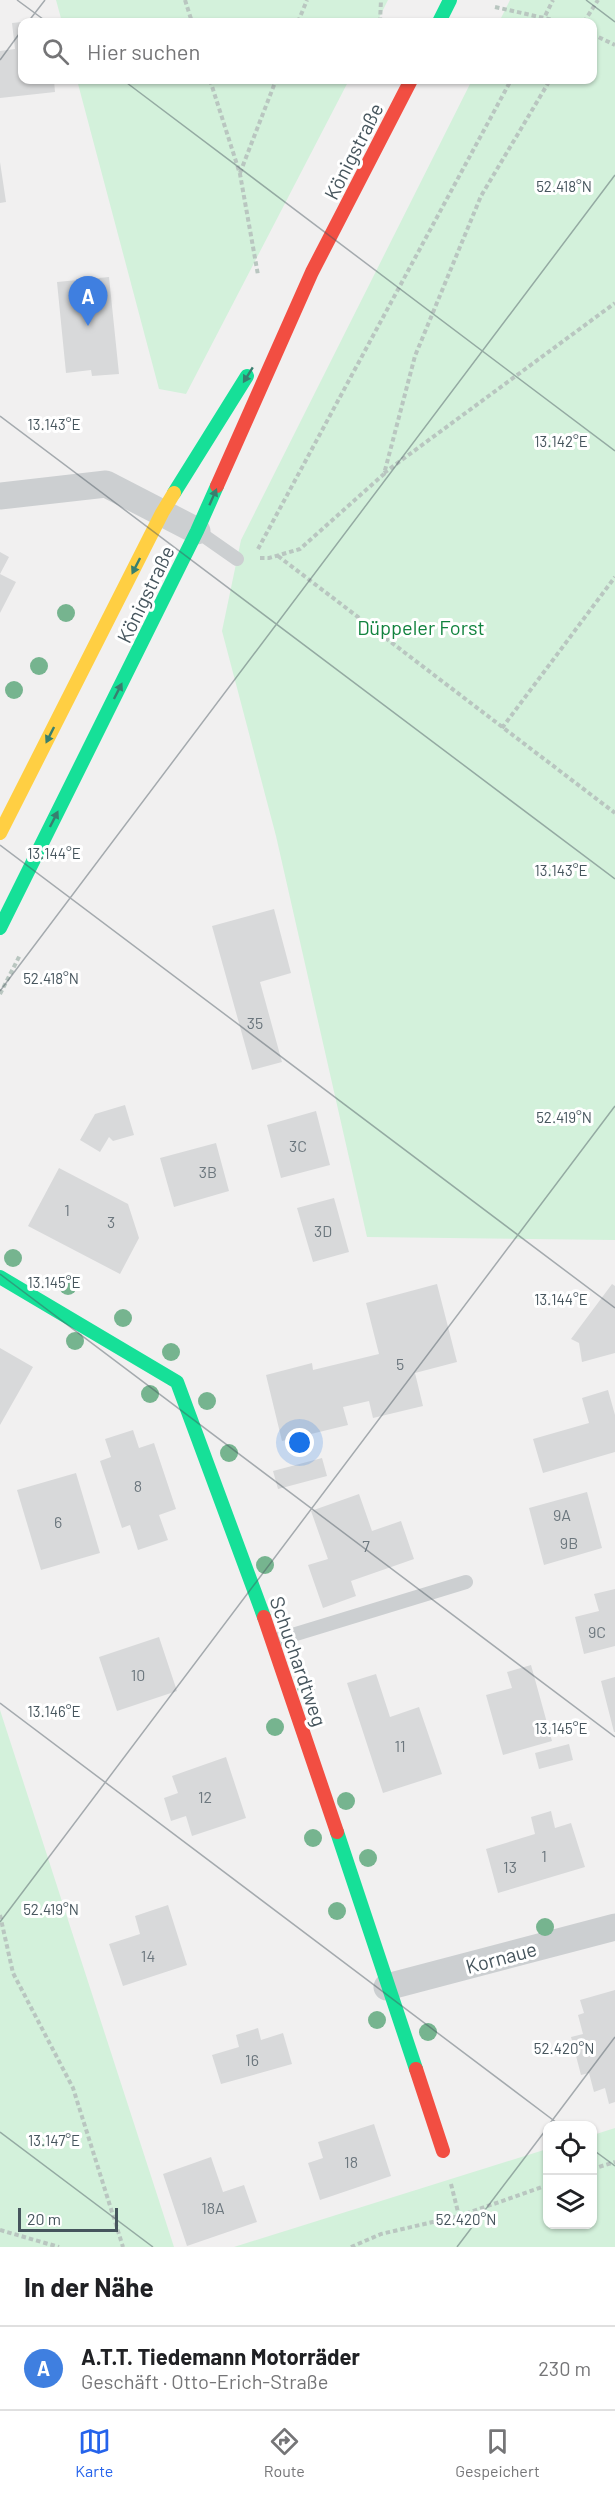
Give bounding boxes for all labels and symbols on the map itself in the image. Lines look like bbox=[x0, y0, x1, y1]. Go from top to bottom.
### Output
street label: Königstraße bbox=[318, 99, 388, 203]
text: 52.418°N bbox=[536, 177, 592, 195]
pin: A bbox=[68, 276, 107, 326]
one-way arrow bbox=[242, 367, 253, 383]
text: 13.143°E bbox=[27, 415, 81, 433]
text: 13.142°E bbox=[534, 432, 588, 450]
one-way arrow bbox=[208, 488, 217, 505]
street label: Königstraße bbox=[111, 541, 179, 647]
one-way arrow bbox=[131, 557, 141, 574]
park label: Düppeler Forst bbox=[357, 615, 485, 639]
one-way arrow bbox=[113, 682, 123, 700]
one-way arrow bbox=[45, 726, 55, 743]
one-way arrow bbox=[49, 810, 59, 828]
text: 13.144°E bbox=[27, 844, 81, 862]
text: 13.143°E bbox=[534, 861, 588, 879]
text: 52.418°N bbox=[23, 969, 79, 987]
house number: 35 bbox=[247, 1013, 263, 1032]
text: 52.419°N bbox=[536, 1108, 592, 1126]
house number: 3C bbox=[289, 1136, 307, 1155]
house number: 3B bbox=[199, 1162, 217, 1181]
house number: 1 bbox=[64, 1200, 70, 1219]
house number: 3 bbox=[107, 1212, 115, 1231]
house number: 3D bbox=[314, 1221, 332, 1240]
text: 13.145°E bbox=[27, 1273, 81, 1291]
text: 13.144°E bbox=[534, 1290, 588, 1308]
house number: 5 bbox=[396, 1354, 404, 1373]
your location bbox=[285, 1428, 314, 1457]
house number: 8 bbox=[134, 1476, 142, 1495]
house number: 9A bbox=[553, 1505, 571, 1524]
house number: 6 bbox=[54, 1512, 62, 1531]
house number: 9B bbox=[560, 1533, 578, 1552]
house number: 7 bbox=[362, 1536, 370, 1555]
street label: Schuchardtweg bbox=[266, 1593, 332, 1729]
house number: 9C bbox=[588, 1622, 606, 1641]
house number: 10 bbox=[131, 1665, 145, 1684]
text: 13.146°E bbox=[27, 1702, 81, 1720]
text: 13.145°E bbox=[534, 1719, 588, 1737]
house number: 11 bbox=[394, 1736, 406, 1755]
house number: 12 bbox=[198, 1787, 212, 1806]
house number: 1 bbox=[541, 1846, 547, 1865]
house number: 13 bbox=[503, 1857, 517, 1876]
text: 52.419°N bbox=[23, 1900, 79, 1918]
street label: Kornaue bbox=[463, 1936, 539, 1978]
house number: 14 bbox=[141, 1946, 155, 1965]
text: 52.420°N bbox=[534, 2039, 594, 2057]
house number: 16 bbox=[245, 2050, 259, 2069]
text: 13.147°E bbox=[28, 2131, 80, 2149]
house number: 18 bbox=[344, 2152, 358, 2171]
house number: 18A bbox=[201, 2198, 225, 2217]
scale bar bbox=[18, 2205, 118, 2232]
text: 52.420°N bbox=[436, 2210, 496, 2228]

